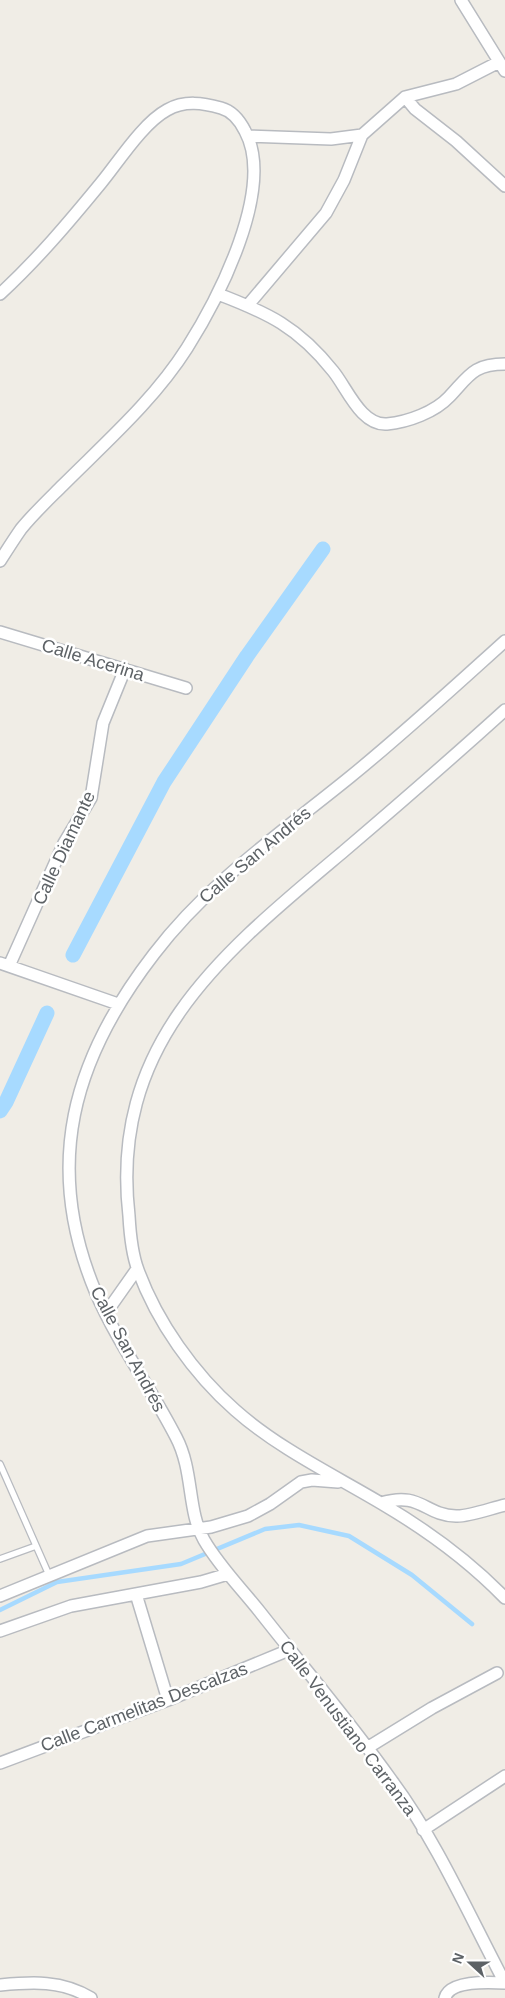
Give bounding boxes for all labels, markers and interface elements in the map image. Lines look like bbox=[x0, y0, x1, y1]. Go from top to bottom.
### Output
street label: Calle Acerina bbox=[39, 635, 148, 685]
street label: Calle Diamante bbox=[29, 788, 99, 908]
street label: Calle San Andrés bbox=[195, 803, 315, 907]
street label: Calle San Andrés bbox=[87, 1283, 169, 1415]
street label: Calle Venustiano Carranza bbox=[276, 1636, 421, 1820]
street label: Calle Carmelitas Descalzas bbox=[38, 1658, 250, 1756]
north arrow bbox=[445, 1938, 495, 1988]
text: N bbox=[449, 1951, 467, 1966]

